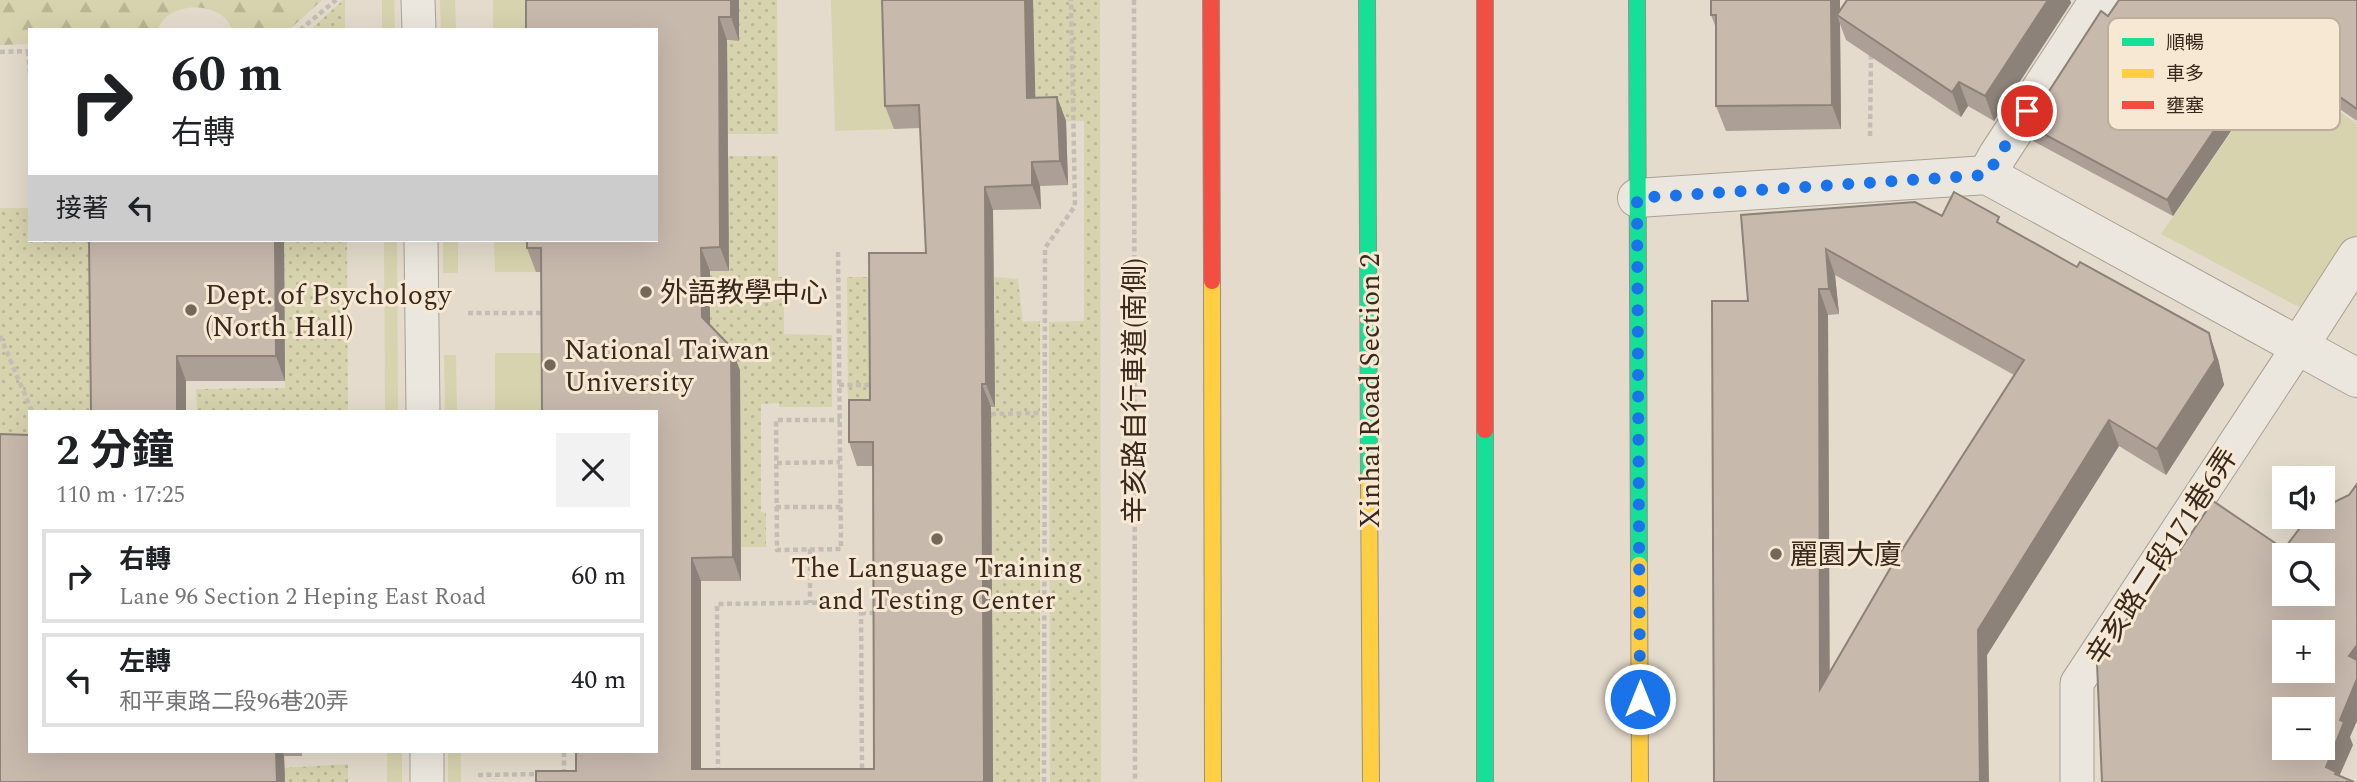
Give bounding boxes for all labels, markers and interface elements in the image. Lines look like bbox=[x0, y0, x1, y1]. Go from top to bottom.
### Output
legend bbox=[2108, 18, 2340, 130]
text: 順暢 bbox=[2166, 29, 2204, 58]
text: 60 m bbox=[171, 38, 282, 113]
icon: right bbox=[56, 56, 147, 147]
text: 車多 bbox=[2166, 60, 2204, 89]
pin bbox=[1997, 81, 2057, 141]
icon: arrive bbox=[2008, 92, 2046, 130]
text: 壅塞 bbox=[2166, 92, 2204, 121]
text: 右轉 bbox=[171, 109, 235, 158]
text: 接著 bbox=[56, 189, 108, 229]
icon: left bbox=[122, 189, 160, 227]
street label: Xinhai Road Section 2 bbox=[1349, 254, 1392, 529]
street label: 辛亥路自行車道(南側) bbox=[1114, 258, 1157, 524]
place label: 外語教學中心 bbox=[660, 272, 828, 315]
place label: Dept. of Psychology (North Hall) bbox=[205, 274, 453, 349]
marker: 外語教學中心 bbox=[638, 284, 654, 300]
marker: Dept. of Psychology (North Hall) bbox=[183, 302, 199, 318]
place label: National Taiwan University bbox=[564, 329, 770, 404]
marker: National Taiwan University bbox=[542, 357, 558, 373]
text: 2 分鐘 bbox=[56, 420, 174, 483]
button: close bbox=[556, 433, 630, 507]
street label: 辛亥路二段171巷6弄 bbox=[2076, 439, 2249, 674]
map controls bbox=[2272, 466, 2335, 760]
button: sound bbox=[2272, 466, 2335, 529]
text: 110 m · 17:25 bbox=[56, 478, 185, 513]
marker: The Language Training and Testing Center bbox=[929, 531, 945, 547]
place label: 麗園大廈 bbox=[1790, 534, 1902, 577]
text: 右轉 bbox=[119, 540, 171, 580]
button: search bbox=[2272, 543, 2335, 606]
marker: 麗園大廈 bbox=[1768, 546, 1784, 562]
place label: The Language Training and Testing Center bbox=[791, 547, 1083, 622]
text: 60 m bbox=[571, 556, 626, 596]
icon: right bbox=[60, 557, 98, 595]
text: Lane 96 Section 2 Heping East Road bbox=[119, 580, 486, 615]
button: + bbox=[2272, 620, 2335, 683]
text: 左轉 bbox=[119, 642, 171, 682]
text: 40 m bbox=[571, 660, 626, 700]
icon: left bbox=[60, 661, 98, 699]
position arrow bbox=[1603, 662, 1677, 736]
text: 和平東路二段96巷20弄 bbox=[119, 685, 349, 720]
button: − bbox=[2272, 697, 2335, 760]

